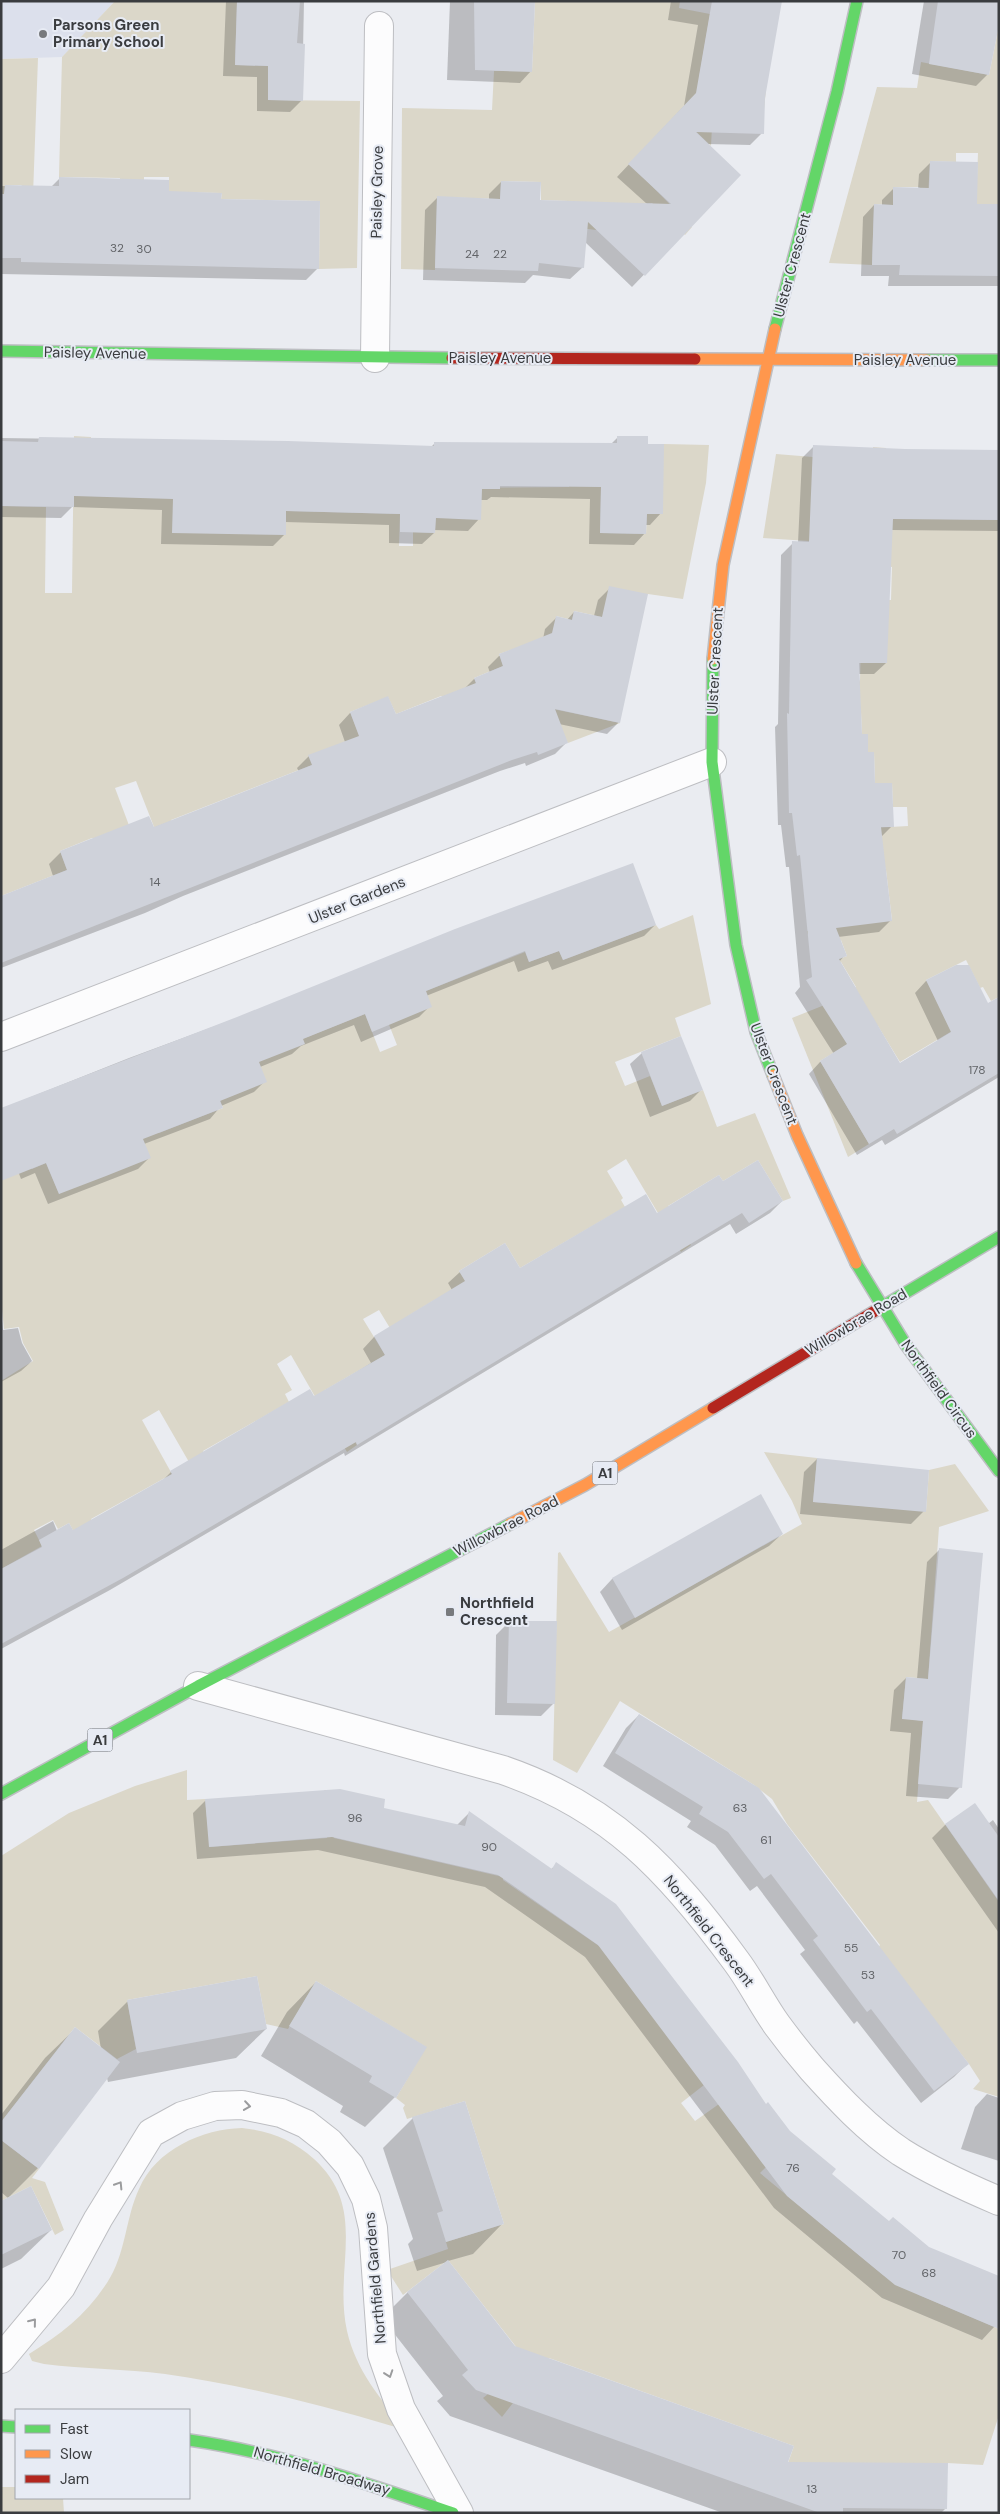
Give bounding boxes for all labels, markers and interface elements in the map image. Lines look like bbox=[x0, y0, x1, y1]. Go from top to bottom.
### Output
place label: Parsons Green Primary School bbox=[53, 15, 164, 52]
marker: Parsons Green Primary School bbox=[37, 28, 49, 40]
street label: Paisley Grove bbox=[366, 145, 388, 239]
street label: Ulster Crescent bbox=[768, 210, 816, 320]
house number: 32 bbox=[110, 240, 124, 256]
house number: 30 bbox=[136, 241, 152, 257]
house number: 24 bbox=[465, 246, 479, 262]
house number: 22 bbox=[493, 246, 507, 262]
street label: Paisley Avenue bbox=[44, 342, 146, 364]
street label: Paisley Avenue bbox=[449, 348, 551, 368]
street label: Paisley Avenue bbox=[854, 350, 956, 370]
street label: Ulster Crescent bbox=[702, 607, 728, 715]
street label: Ulster Gardens bbox=[306, 871, 408, 929]
house number: 14 bbox=[149, 874, 161, 890]
street label: Ulster Crescent bbox=[745, 1020, 803, 1128]
house number: 178 bbox=[968, 1062, 986, 1078]
street label: Willowbrae Road bbox=[801, 1284, 911, 1360]
street label: Northfield Circus bbox=[896, 1336, 982, 1442]
road number: A1 bbox=[592, 1462, 618, 1485]
street label: Willowbrae Road bbox=[450, 1491, 562, 1561]
place label: Northfield Crescent bbox=[460, 1593, 534, 1630]
marker: Northfield Crescent bbox=[444, 1606, 456, 1618]
road number: A1 bbox=[88, 1728, 112, 1752]
house number: 63 bbox=[733, 1800, 747, 1816]
house number: 96 bbox=[347, 1810, 363, 1826]
house number: 61 bbox=[760, 1832, 772, 1848]
house number: 90 bbox=[481, 1839, 497, 1855]
street label: Northfield Crescent bbox=[659, 1871, 759, 1991]
house number: 55 bbox=[844, 1940, 858, 1956]
house number: 53 bbox=[861, 1967, 875, 1983]
one-way arrow bbox=[243, 2101, 251, 2111]
house number: 76 bbox=[786, 2160, 800, 2176]
one-way arrow bbox=[113, 2181, 123, 2190]
street label: Northfield Gardens bbox=[359, 2211, 391, 2345]
house number: 70 bbox=[892, 2247, 906, 2263]
house number: 68 bbox=[922, 2265, 936, 2281]
one-way arrow bbox=[28, 2319, 36, 2328]
one-way arrow bbox=[383, 2369, 393, 2378]
legend bbox=[15, 2409, 190, 2499]
text: Fast bbox=[60, 2419, 89, 2439]
street label: Northfield Broadway bbox=[251, 2442, 393, 2500]
text: Slow bbox=[60, 2444, 93, 2464]
text: Jam bbox=[60, 2469, 89, 2489]
house number: 13 bbox=[807, 2481, 817, 2497]

